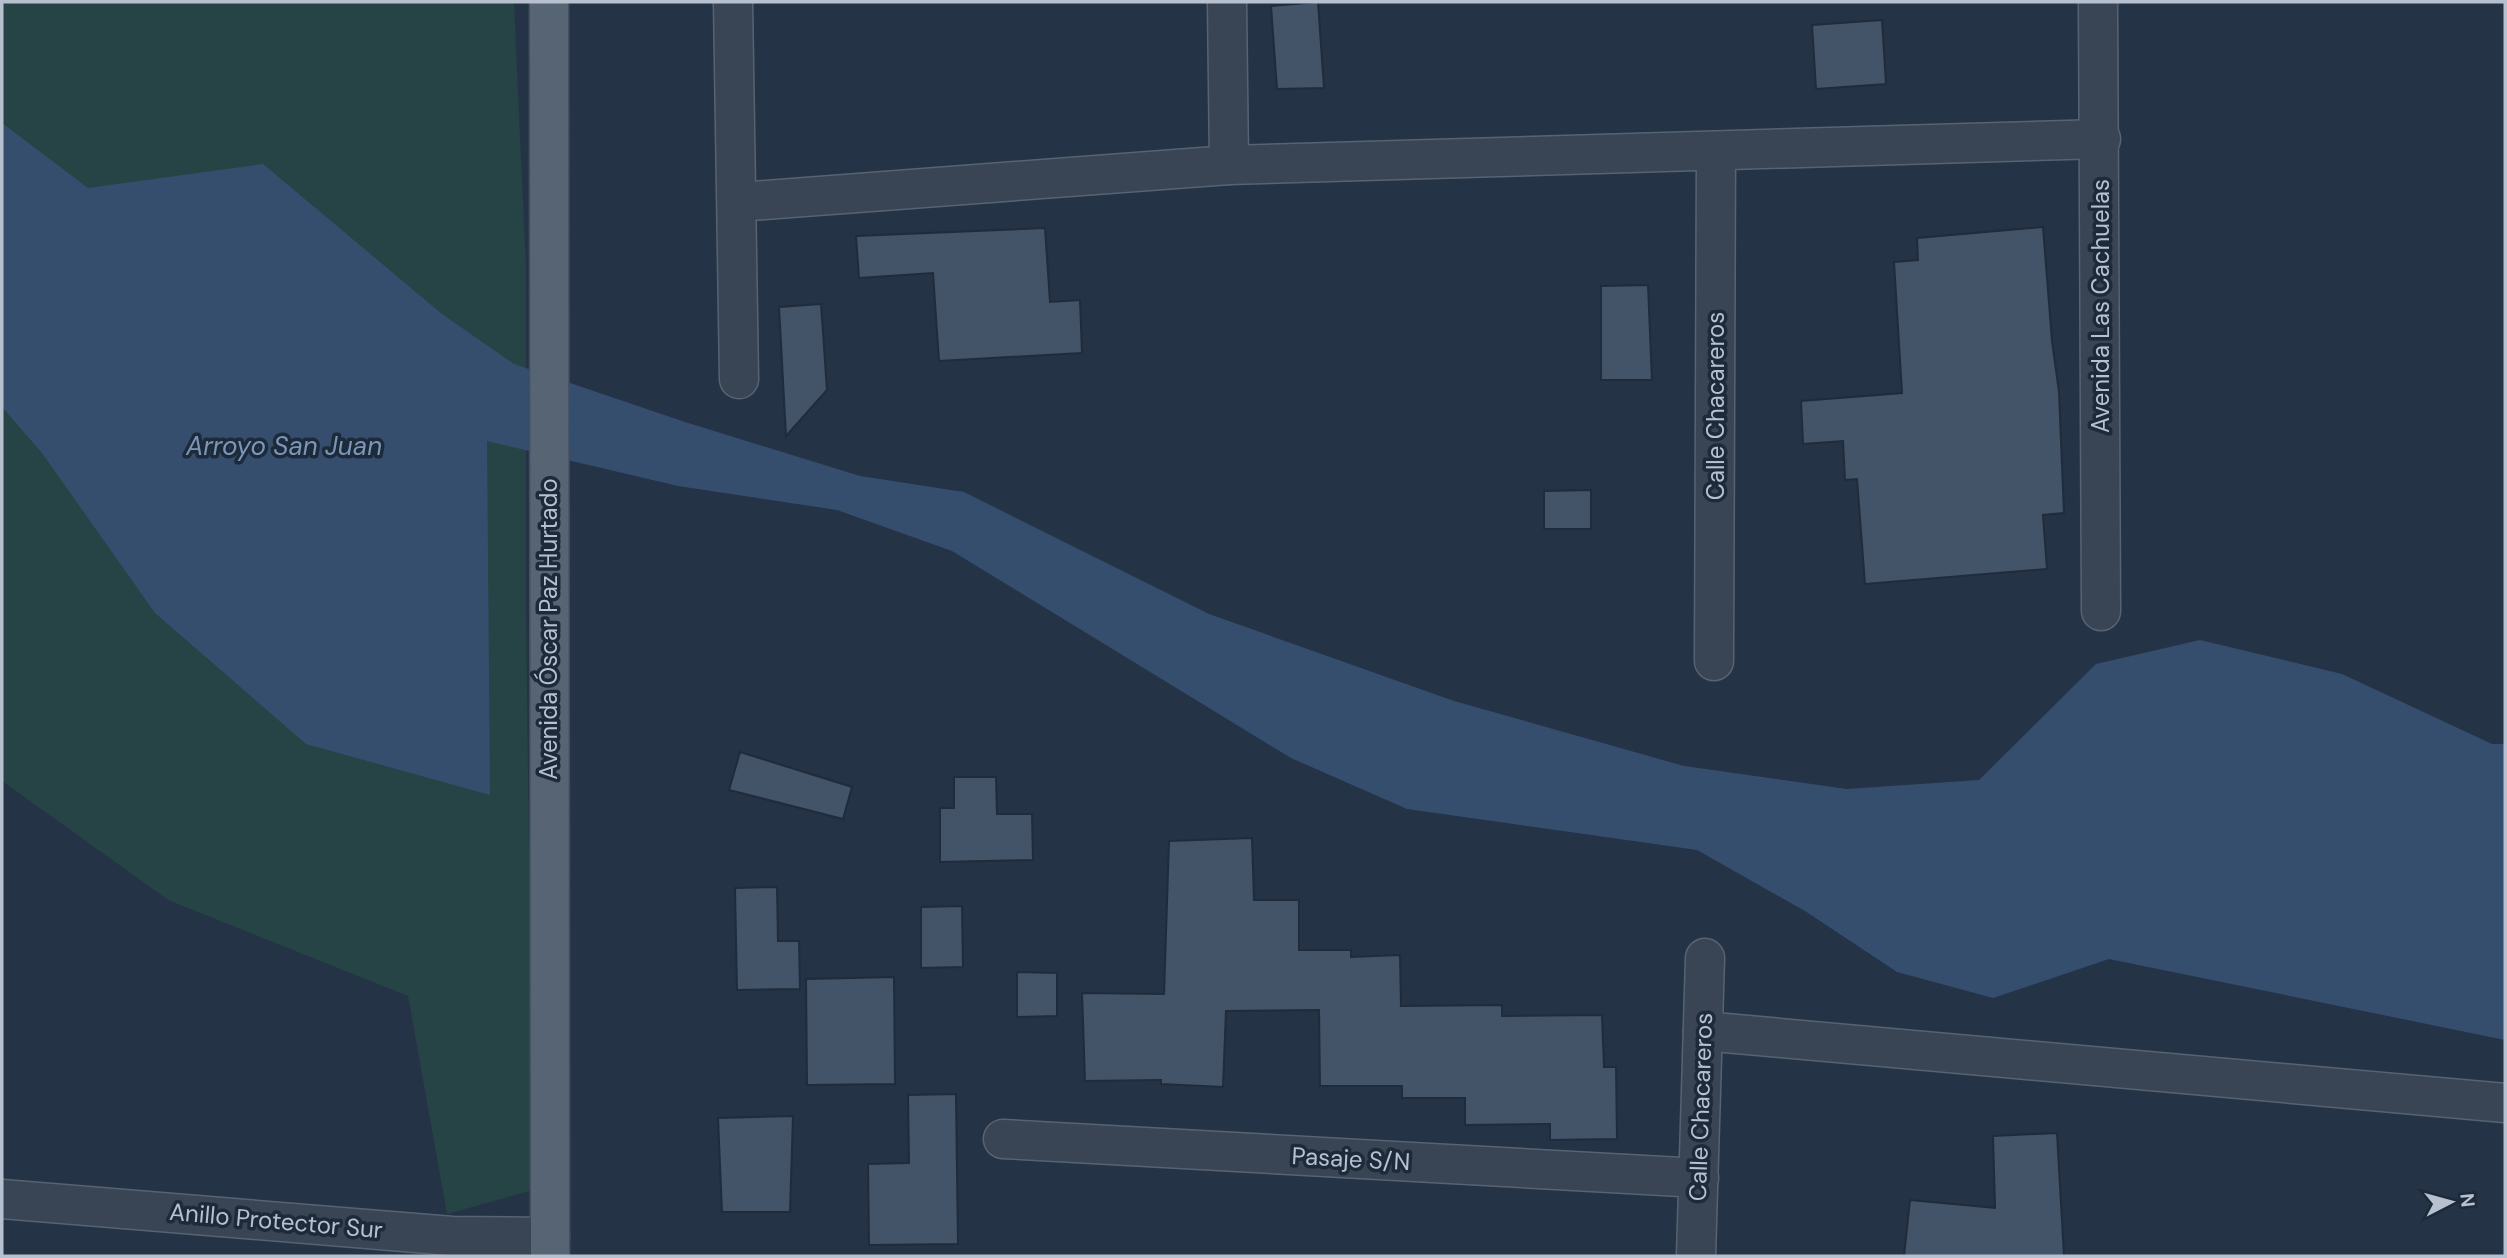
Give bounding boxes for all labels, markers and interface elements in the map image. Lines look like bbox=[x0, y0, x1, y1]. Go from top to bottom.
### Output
street label: Avenida Las Cachuelas bbox=[2085, 179, 2116, 433]
street label: Calle Chacareros bbox=[1700, 312, 1731, 500]
water label: Arroyo San Juan bbox=[185, 429, 382, 463]
street label: Avenida Óscar Paz Hurtado bbox=[533, 478, 564, 780]
street label: Calle Chacareros bbox=[1682, 1012, 1719, 1202]
street label: Pasaje S/N bbox=[1291, 1140, 1411, 1177]
north arrow bbox=[2416, 1167, 2486, 1237]
text: N bbox=[2454, 1192, 2481, 1208]
street label: Anillo Protector Sur bbox=[168, 1196, 384, 1245]

